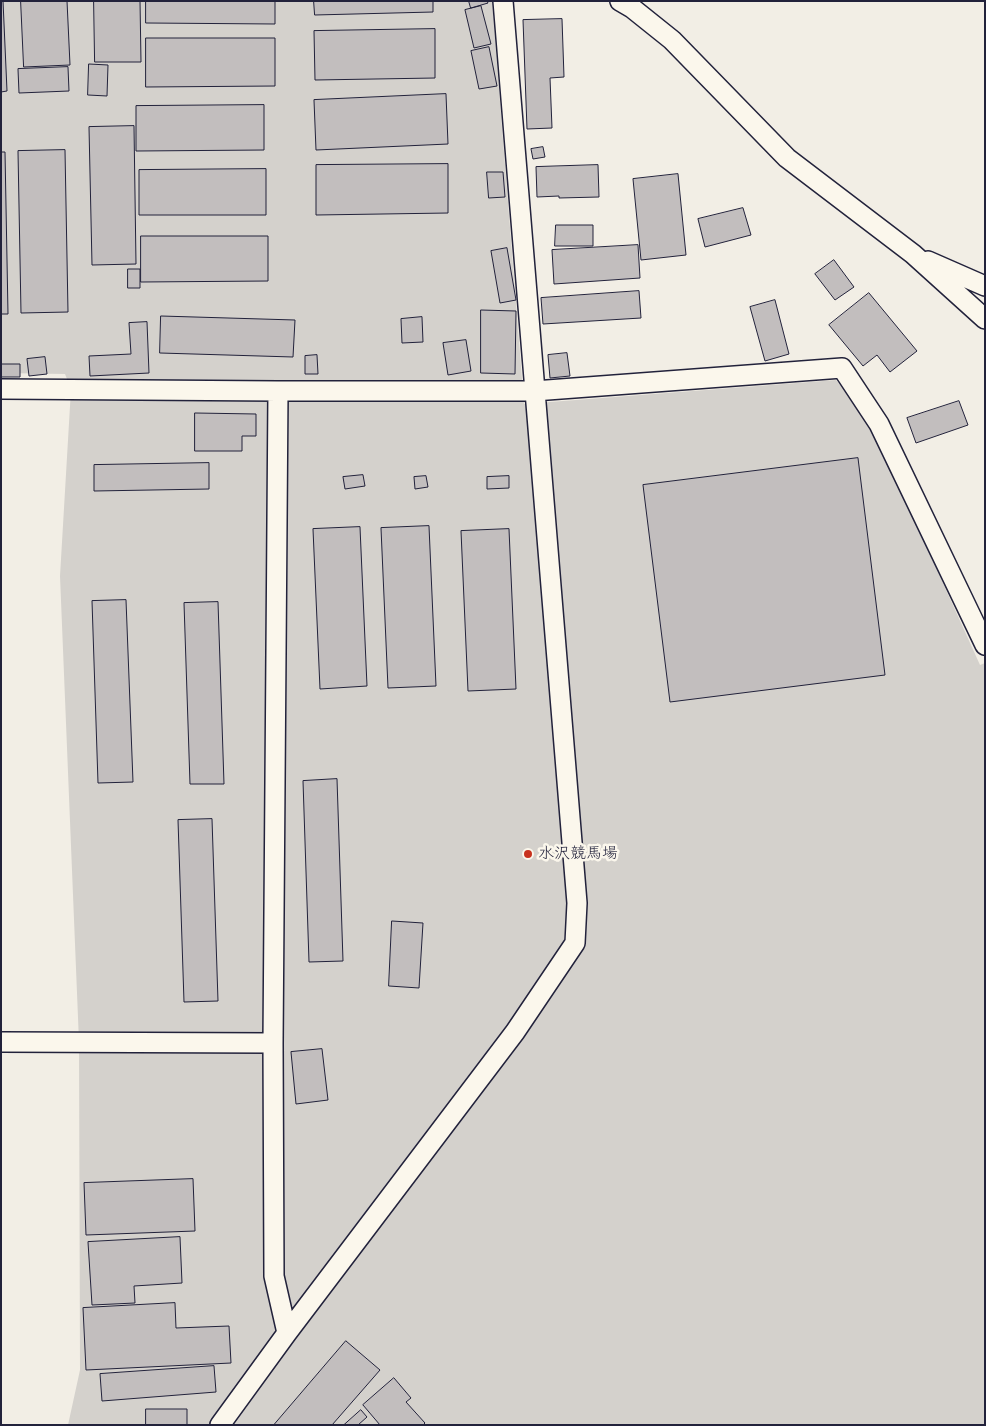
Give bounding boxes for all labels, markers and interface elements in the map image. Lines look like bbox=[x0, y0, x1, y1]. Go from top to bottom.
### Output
place label: 水沢競馬場 bbox=[538, 844, 618, 864]
marker: 水沢競馬場 bbox=[522, 848, 534, 860]

